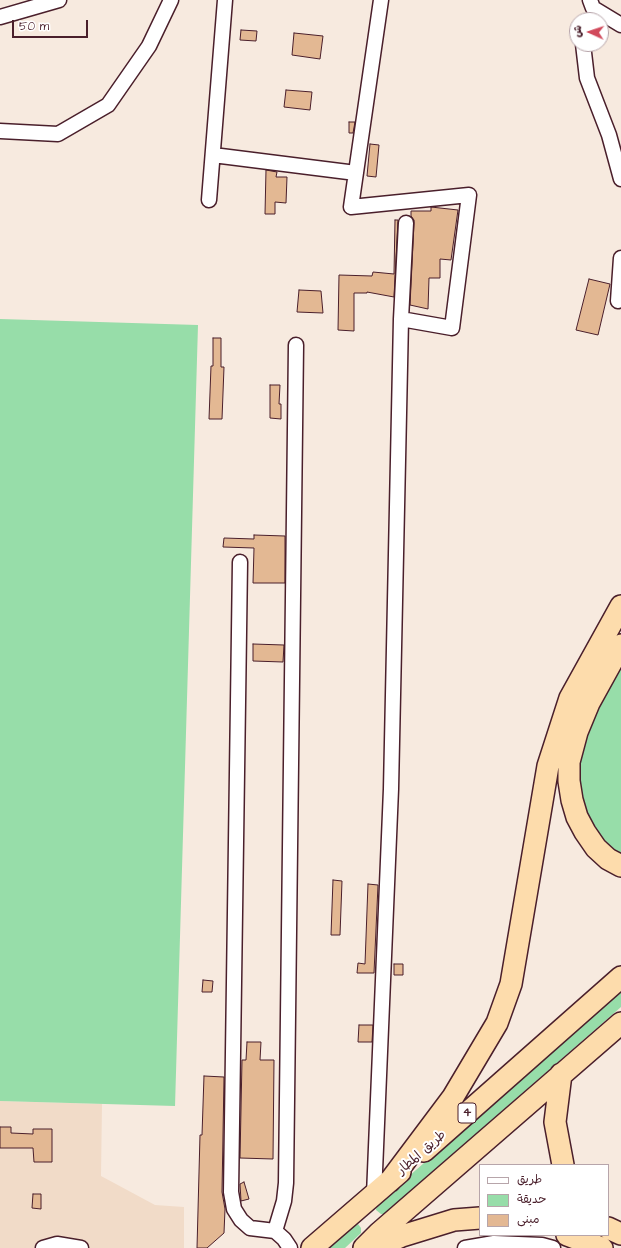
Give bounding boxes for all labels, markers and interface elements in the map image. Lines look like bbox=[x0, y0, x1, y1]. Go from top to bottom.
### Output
scale bar bbox=[14, 12, 90, 38]
north arrow bbox=[569, 12, 609, 52]
text: 50 m bbox=[19, 18, 49, 35]
text: ش bbox=[570, 25, 585, 38]
road number: 4 bbox=[458, 1103, 476, 1123]
street label: طريق المطار bbox=[394, 1128, 450, 1178]
legend bbox=[479, 1164, 609, 1236]
text: طريق bbox=[517, 1171, 542, 1188]
text: حديقة bbox=[517, 1191, 546, 1208]
text: مبنى bbox=[517, 1211, 540, 1228]

